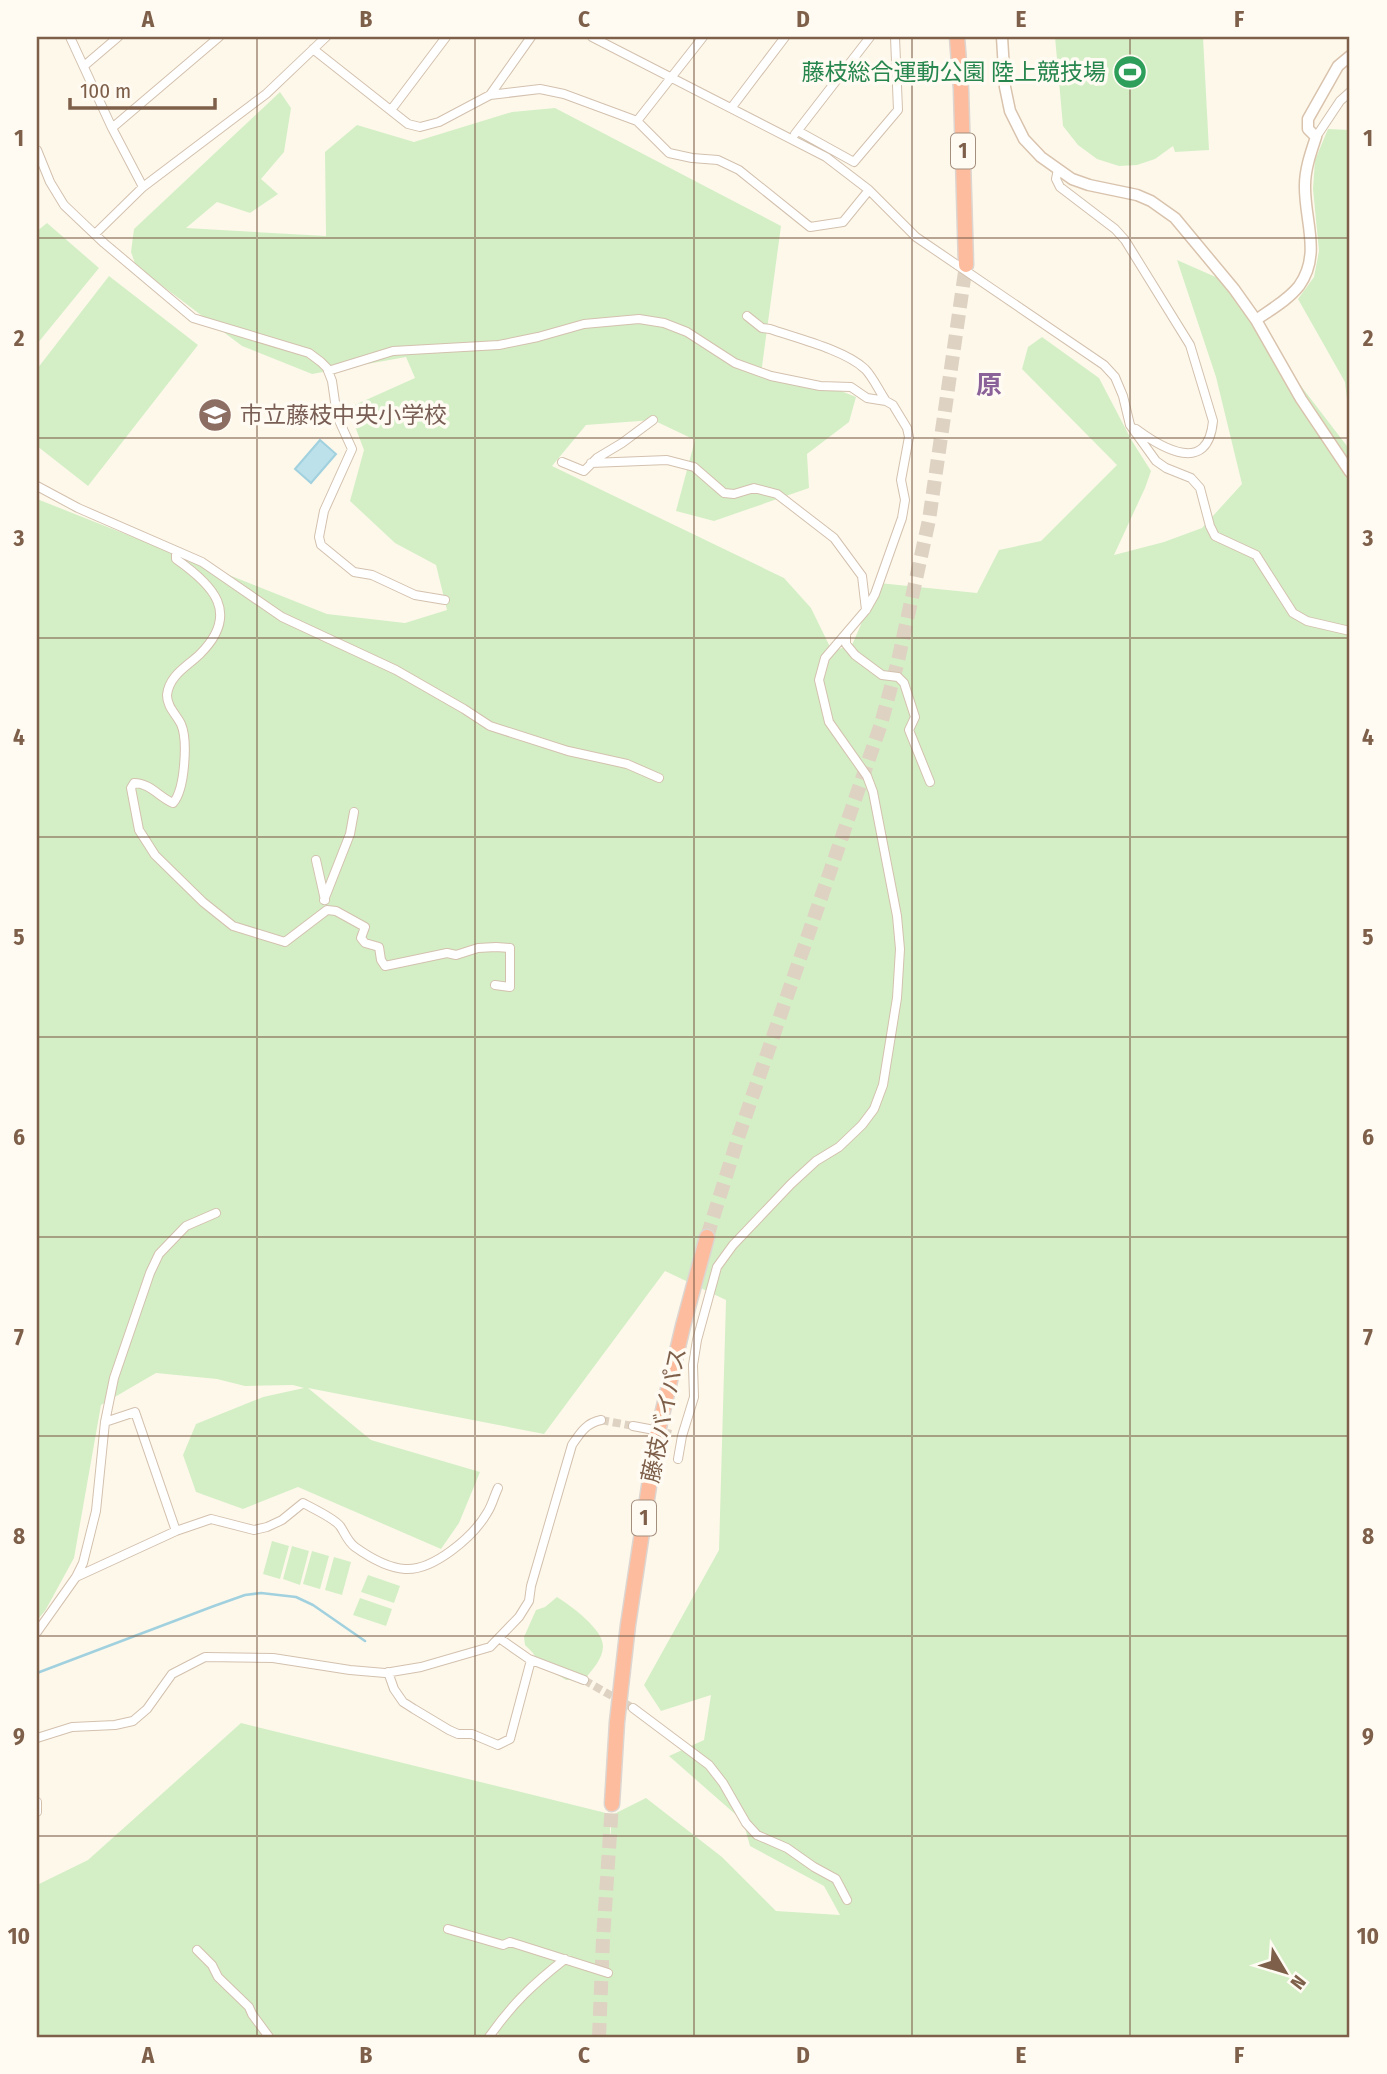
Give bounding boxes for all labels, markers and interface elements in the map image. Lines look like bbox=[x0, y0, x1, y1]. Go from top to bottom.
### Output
text: A bbox=[141, 5, 155, 33]
text: B bbox=[360, 5, 373, 33]
text: C bbox=[578, 5, 590, 33]
text: D bbox=[796, 5, 810, 33]
text: E bbox=[1016, 5, 1027, 33]
text: F bbox=[1234, 5, 1244, 33]
sports icon: 藤枝総合運動公園 陸上競技場 bbox=[1111, 53, 1149, 91]
place label: 藤枝総合運動公園 陸上競技場 bbox=[802, 58, 1106, 86]
scale bar bbox=[70, 66, 215, 110]
text: 100 m bbox=[80, 78, 131, 104]
text: 1 bbox=[14, 124, 24, 152]
text: 1 bbox=[1363, 124, 1373, 152]
road number: 1 bbox=[951, 134, 975, 168]
text: 2 bbox=[13, 324, 25, 352]
text: 2 bbox=[1362, 324, 1374, 352]
district label: 原 bbox=[976, 370, 1002, 401]
school or university icon: 市立藤枝中央小学校 bbox=[196, 396, 234, 434]
place label: 市立藤枝中央小学校 bbox=[240, 401, 447, 429]
text: 3 bbox=[13, 524, 25, 552]
text: 3 bbox=[1362, 524, 1374, 552]
text: 4 bbox=[13, 723, 25, 751]
text: 4 bbox=[1362, 723, 1374, 751]
text: 5 bbox=[13, 923, 25, 951]
text: 5 bbox=[1362, 923, 1374, 951]
text: 6 bbox=[13, 1123, 25, 1151]
text: 6 bbox=[1362, 1123, 1374, 1151]
text: 7 bbox=[14, 1323, 24, 1351]
text: 7 bbox=[1363, 1323, 1373, 1351]
street label: 藤枝バイパス bbox=[636, 1345, 692, 1485]
road number: 1 bbox=[632, 1500, 656, 1536]
text: 8 bbox=[13, 1522, 25, 1550]
text: 8 bbox=[1362, 1522, 1374, 1550]
text: 9 bbox=[13, 1722, 25, 1750]
text: 9 bbox=[1362, 1722, 1374, 1750]
text: 10 bbox=[8, 1922, 30, 1950]
text: 10 bbox=[1357, 1922, 1379, 1950]
north arrow bbox=[1250, 1938, 1320, 2008]
text: N bbox=[1285, 1971, 1311, 1994]
text: A bbox=[141, 2041, 155, 2069]
text: B bbox=[360, 2041, 373, 2069]
text: C bbox=[578, 2041, 590, 2069]
text: D bbox=[796, 2041, 810, 2069]
text: E bbox=[1016, 2041, 1027, 2069]
text: F bbox=[1234, 2041, 1244, 2069]

